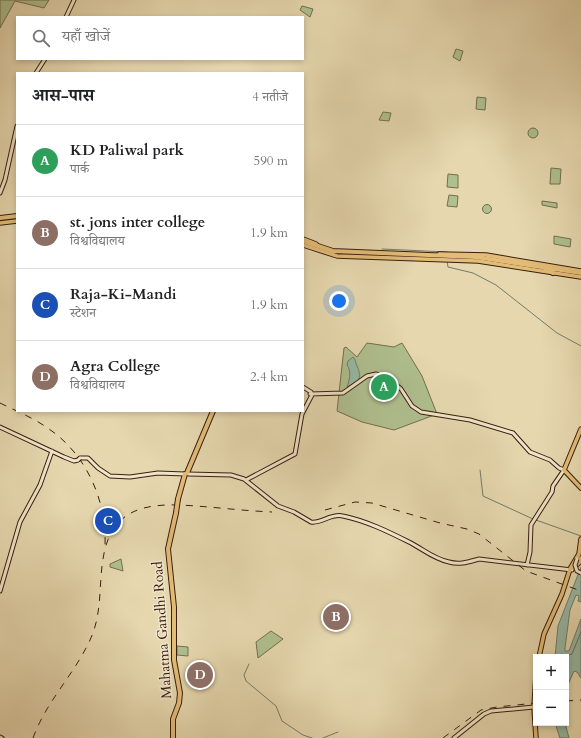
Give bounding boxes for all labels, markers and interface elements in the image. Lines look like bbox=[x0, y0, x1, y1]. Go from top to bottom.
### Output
search box bbox=[16, 16, 304, 60]
text: यहाँ खोजें bbox=[62, 26, 110, 46]
icon: search bbox=[30, 27, 52, 49]
text: आस-पास bbox=[32, 84, 94, 107]
text: 4 नतीजे bbox=[252, 88, 288, 106]
text: KD Paliwal park bbox=[70, 140, 184, 160]
text: A bbox=[40, 152, 50, 170]
text: 590 m bbox=[254, 152, 288, 170]
text: पार्क bbox=[70, 160, 89, 178]
text: st. jons inter college bbox=[70, 212, 205, 232]
text: B bbox=[40, 224, 50, 242]
text: 1.9 km bbox=[250, 224, 288, 242]
text: विश्वविद्यालय bbox=[70, 232, 125, 250]
text: Raja-Ki-Mandi bbox=[70, 284, 176, 304]
your location bbox=[329, 291, 349, 311]
text: C bbox=[40, 296, 50, 314]
text: 1.9 km bbox=[250, 296, 288, 314]
text: स्टेशन bbox=[70, 304, 96, 322]
text: Agra College bbox=[70, 356, 160, 376]
text: D bbox=[39, 368, 51, 386]
text: 2.4 km bbox=[250, 368, 288, 386]
pin: A bbox=[371, 372, 397, 402]
text: विश्वविद्यालय bbox=[70, 376, 125, 394]
pin: C bbox=[95, 506, 121, 536]
street label: Mahatma Gandhi Road bbox=[148, 560, 176, 699]
pin: B bbox=[323, 602, 349, 632]
map controls bbox=[533, 654, 569, 726]
button: + bbox=[533, 654, 569, 690]
pin: D bbox=[187, 660, 213, 690]
button: − bbox=[533, 690, 569, 726]

